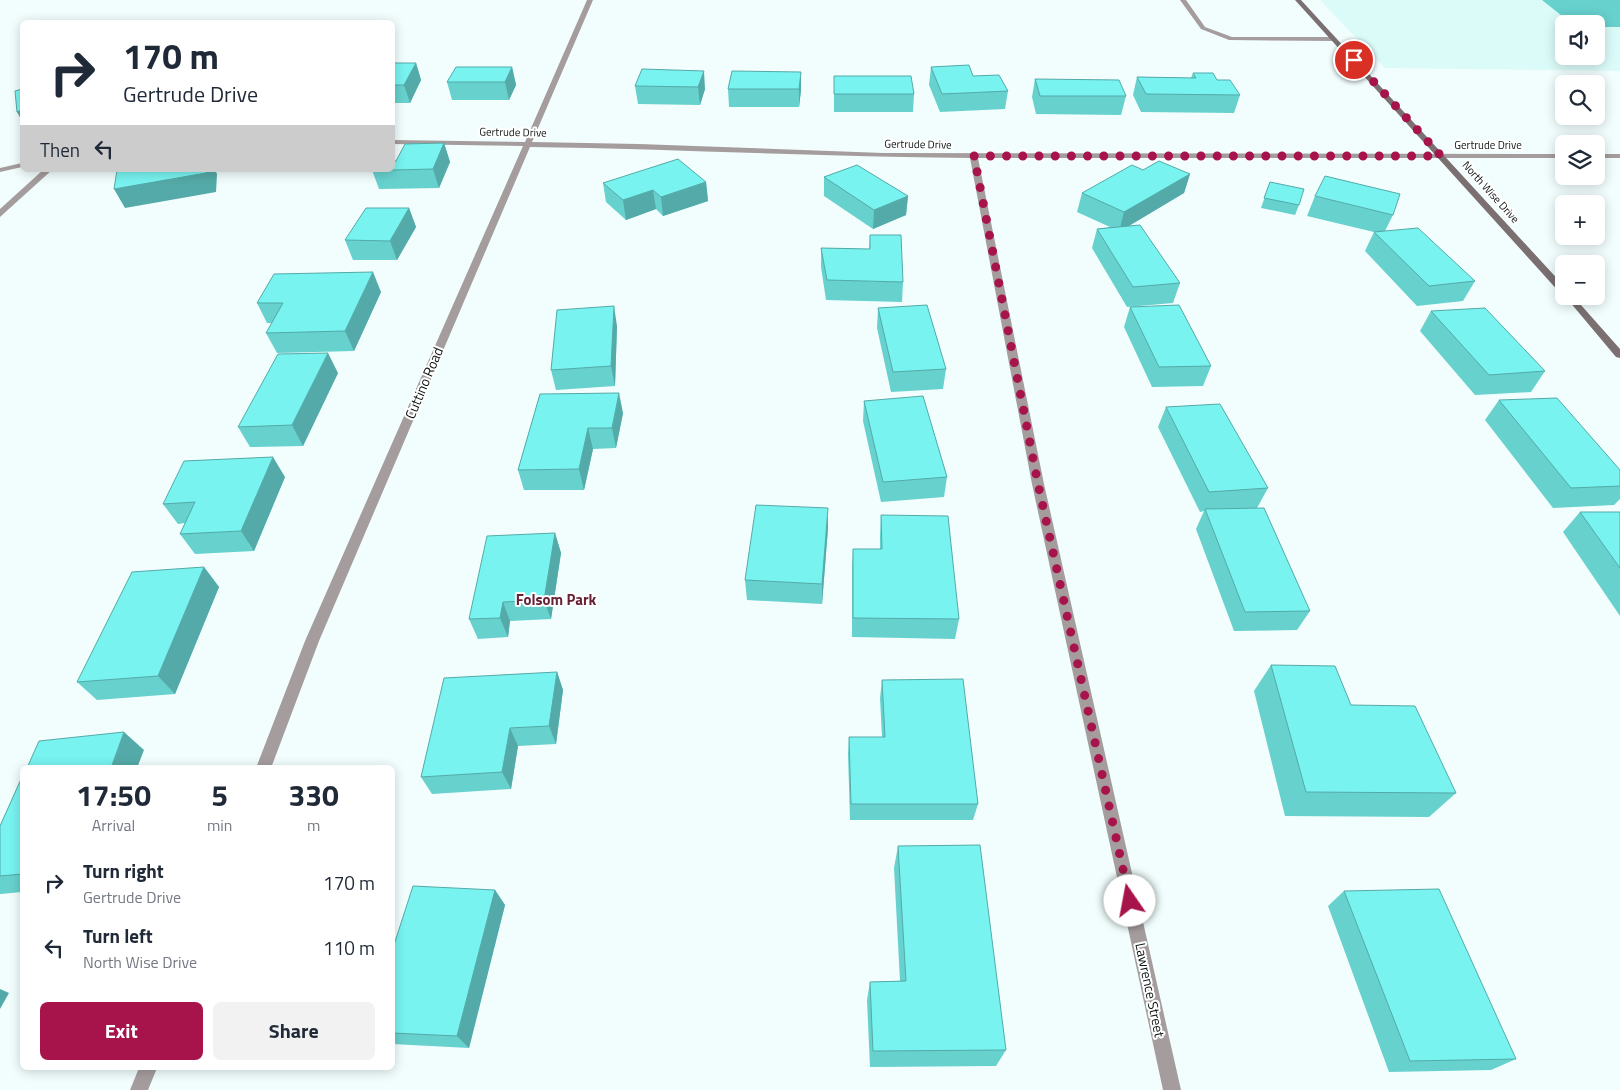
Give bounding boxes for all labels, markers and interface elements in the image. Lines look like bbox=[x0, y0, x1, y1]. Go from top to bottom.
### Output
map controls bbox=[1555, 15, 1605, 305]
button: sound bbox=[1555, 15, 1605, 65]
text: 170 m bbox=[123, 29, 219, 83]
pin bbox=[1333, 39, 1375, 81]
icon: right bbox=[40, 40, 105, 105]
icon: arrive bbox=[1340, 46, 1368, 74]
button: search bbox=[1555, 75, 1605, 125]
text: Gertrude Drive bbox=[123, 77, 258, 111]
street label: Gertrude Drive bbox=[479, 123, 547, 141]
text: Then bbox=[40, 135, 80, 164]
icon: left bbox=[90, 135, 118, 163]
street label: Gertrude Drive bbox=[884, 135, 952, 153]
button: layers bbox=[1555, 135, 1605, 185]
street label: Gertrude Drive bbox=[1454, 137, 1522, 153]
street label: North Wise Drive bbox=[1459, 157, 1523, 227]
button: + bbox=[1555, 195, 1605, 245]
button: − bbox=[1555, 255, 1605, 305]
street label: Cuttino Road bbox=[399, 344, 448, 422]
district label: Folsom Park bbox=[516, 588, 596, 611]
text: 17:50 bbox=[76, 772, 151, 818]
text: 5 bbox=[211, 772, 228, 818]
text: 330 bbox=[289, 772, 339, 818]
text: Arrival bbox=[92, 813, 135, 837]
text: min bbox=[207, 813, 232, 837]
text: m bbox=[307, 813, 320, 837]
text: Turn right bbox=[83, 856, 164, 885]
text: 170 m bbox=[323, 868, 375, 897]
icon: right bbox=[40, 869, 68, 897]
position arrow bbox=[1103, 874, 1155, 926]
text: Gertrude Drive bbox=[83, 885, 181, 909]
text: Turn left bbox=[83, 921, 153, 950]
text: 110 m bbox=[323, 933, 375, 962]
icon: left bbox=[40, 934, 68, 962]
street label: Lawrence Street bbox=[1130, 941, 1171, 1039]
text: North Wise Drive bbox=[83, 950, 197, 974]
button: Exit bbox=[40, 1002, 203, 1060]
button: Share bbox=[213, 1002, 375, 1060]

